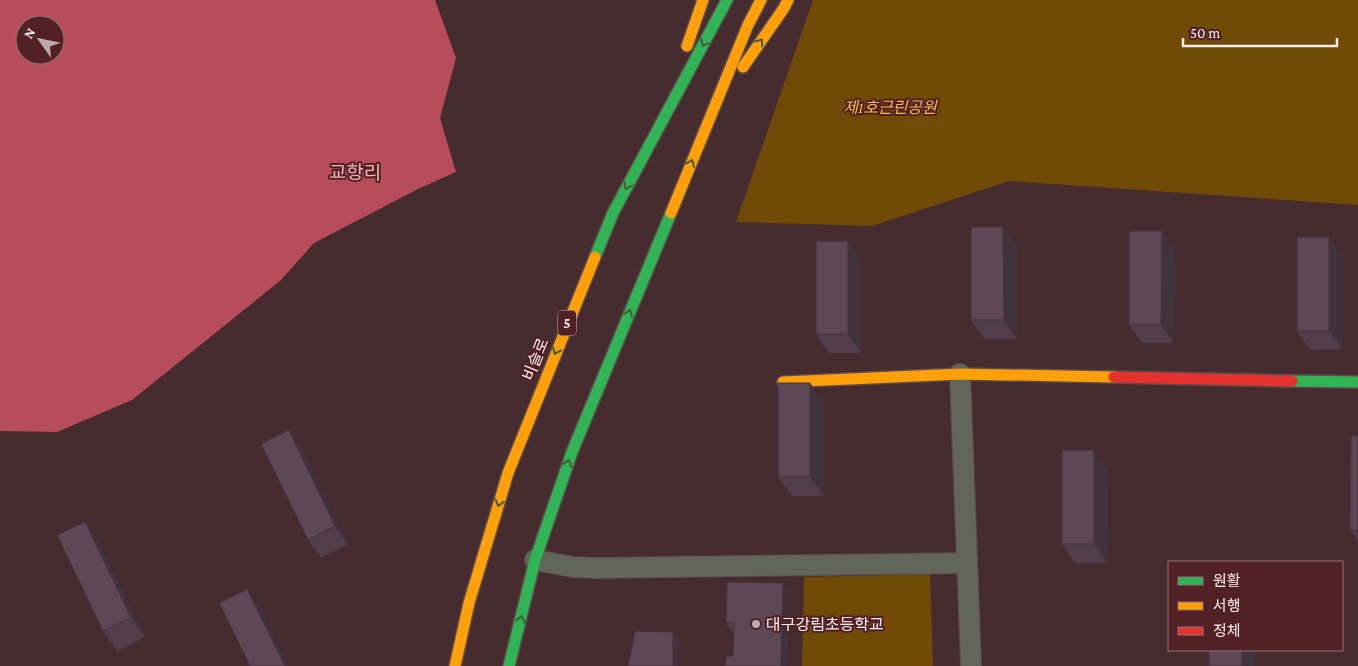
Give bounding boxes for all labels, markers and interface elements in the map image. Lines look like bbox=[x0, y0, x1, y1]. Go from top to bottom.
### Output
north arrow bbox=[15, 15, 65, 65]
scale bar bbox=[1183, 15, 1337, 47]
text: N bbox=[20, 24, 39, 41]
text: 50 m bbox=[1190, 25, 1220, 41]
one-way arrow bbox=[700, 37, 710, 46]
one-way arrow bbox=[754, 38, 763, 48]
park label: 제1호근린공원 bbox=[843, 99, 938, 116]
one-way arrow bbox=[685, 159, 695, 167]
district label: 교항리 bbox=[329, 162, 381, 183]
one-way arrow bbox=[623, 181, 633, 190]
one-way arrow bbox=[622, 309, 633, 318]
road number: 5 bbox=[558, 310, 576, 336]
street label: 비슬로 bbox=[519, 335, 552, 383]
one-way arrow bbox=[551, 346, 562, 355]
one-way arrow bbox=[562, 460, 572, 468]
one-way arrow bbox=[495, 499, 505, 507]
legend bbox=[1168, 561, 1343, 651]
text: 원활 bbox=[1213, 573, 1241, 589]
text: 서행 bbox=[1213, 598, 1241, 614]
one-way arrow bbox=[515, 614, 526, 623]
place label: 대구강림초등학교 bbox=[766, 616, 884, 633]
marker: 대구강림초등학교 bbox=[750, 618, 762, 630]
text: 정체 bbox=[1213, 623, 1241, 639]

